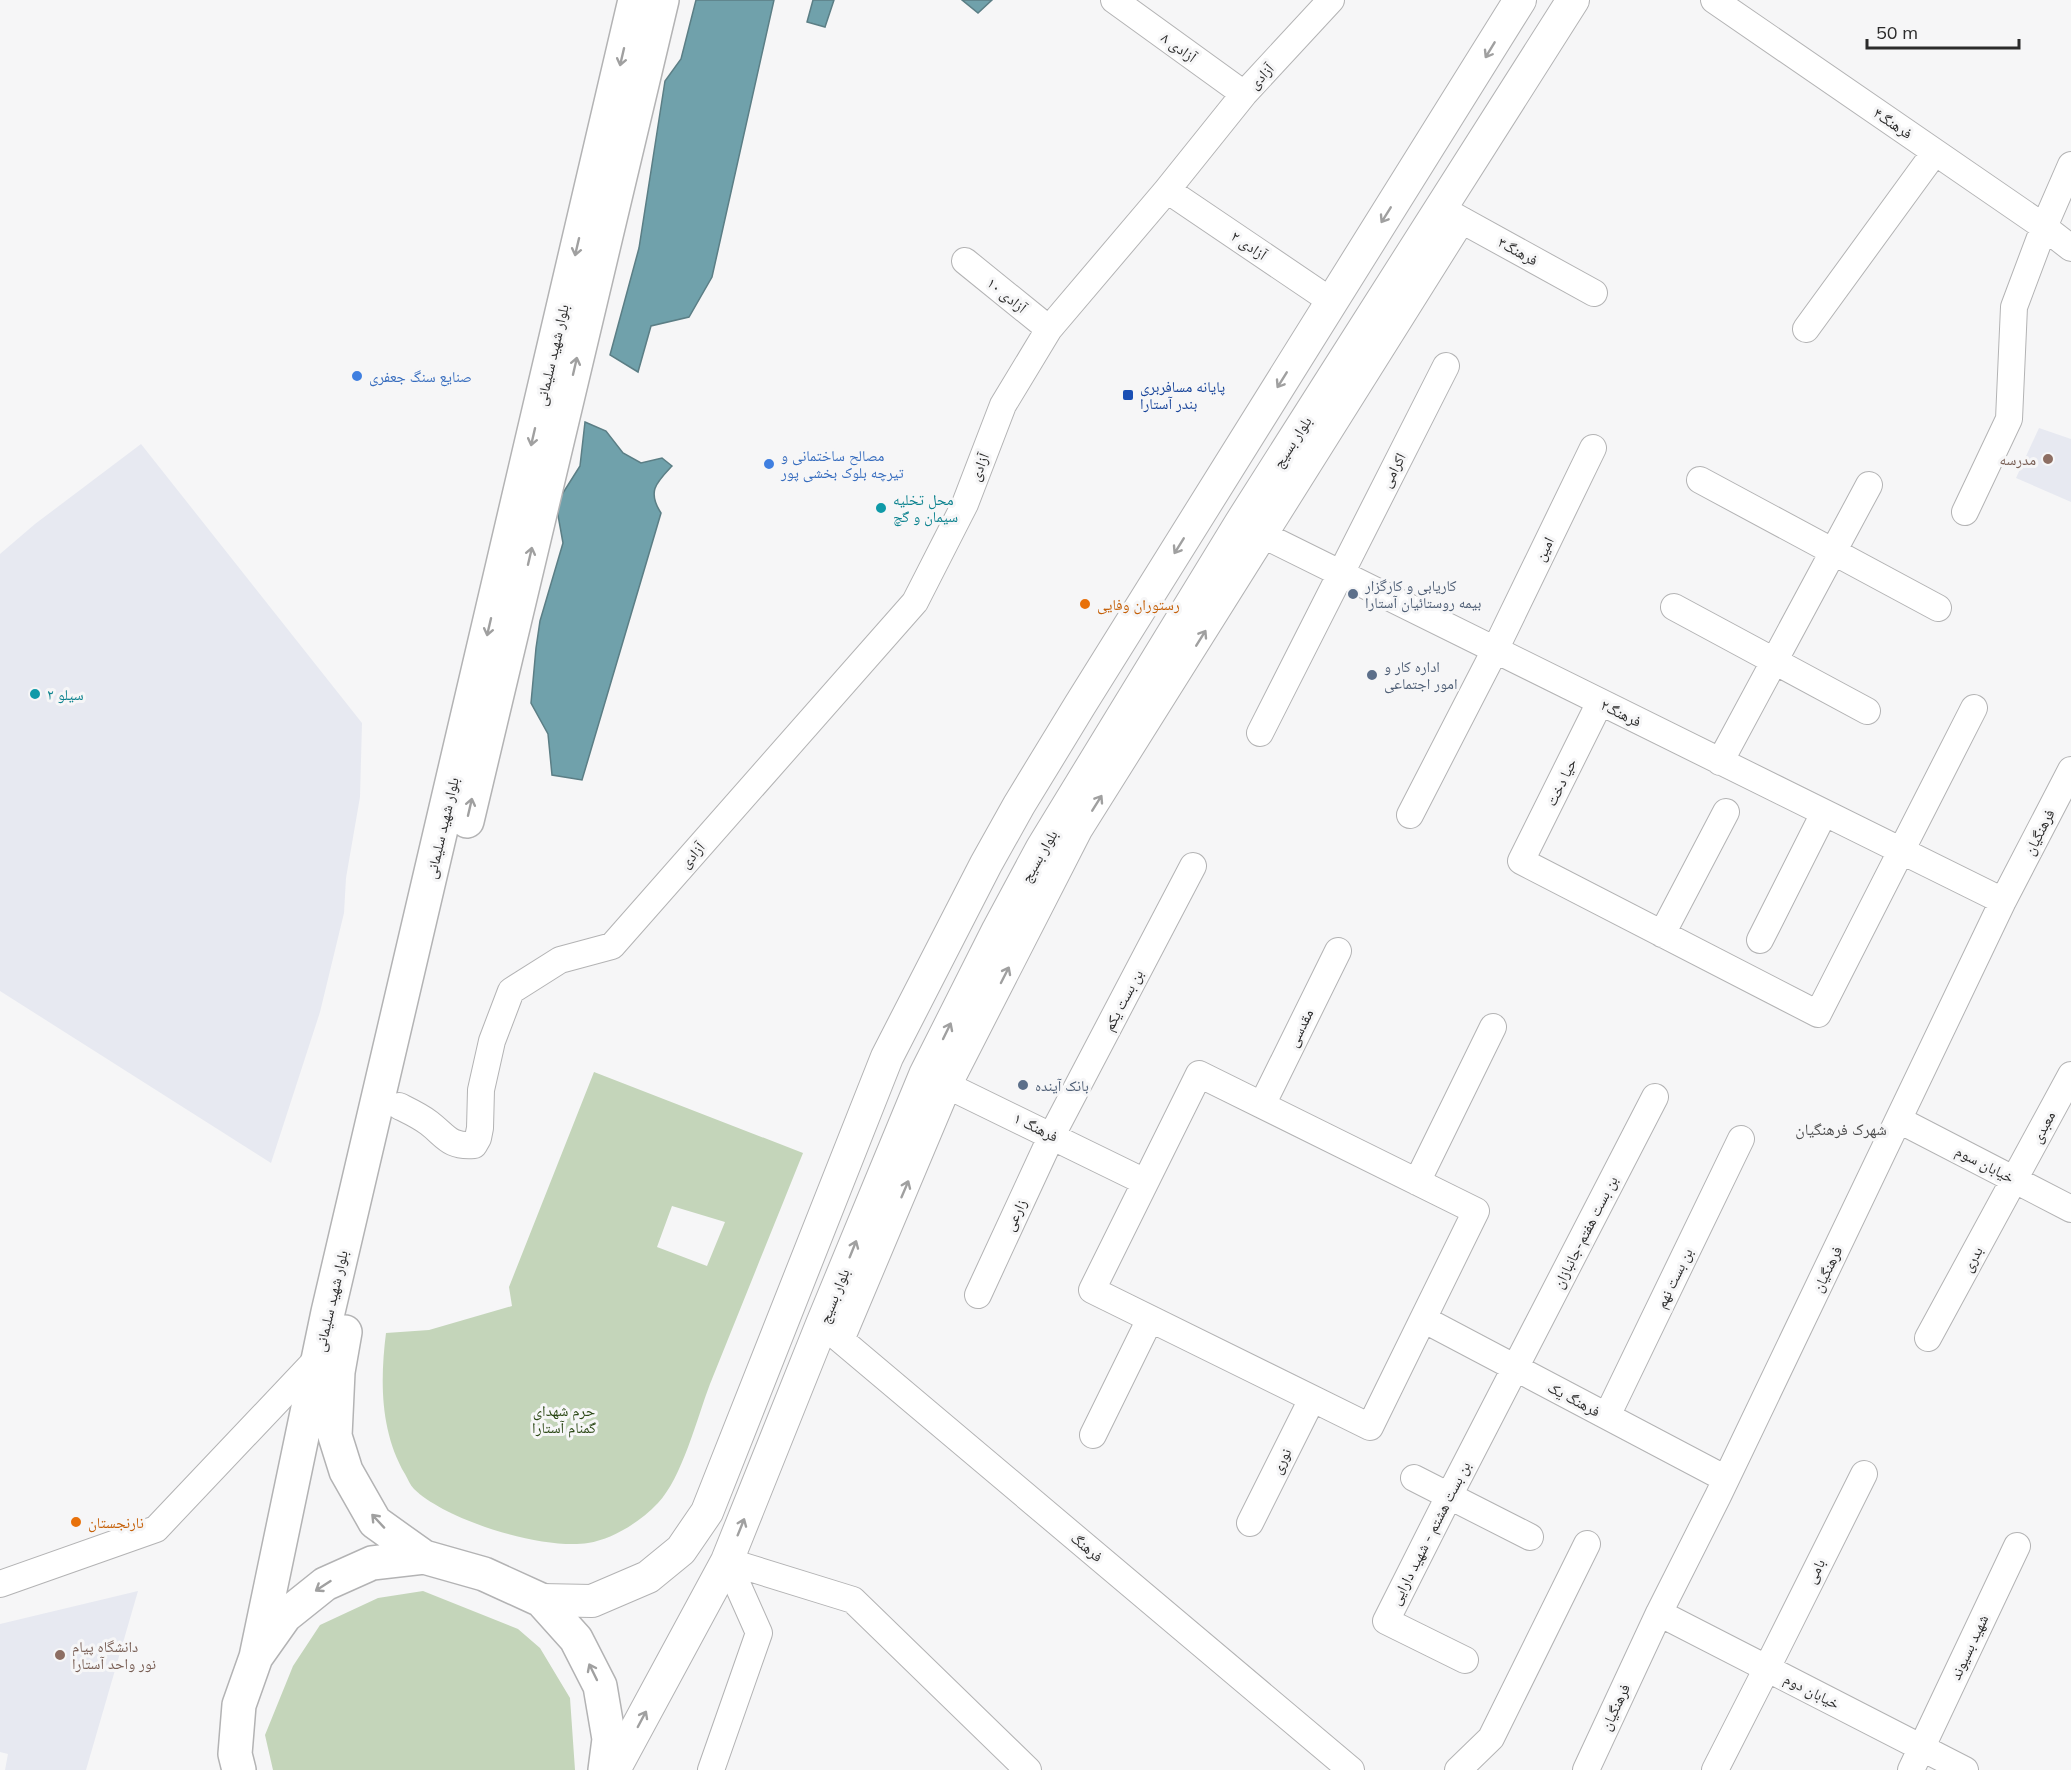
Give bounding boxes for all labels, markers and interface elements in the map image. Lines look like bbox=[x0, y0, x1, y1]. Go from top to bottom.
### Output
scale bar bbox=[1867, 12, 2018, 50]
text: 50 m bbox=[1876, 21, 1918, 44]
street label: آزادی ۸ bbox=[1157, 28, 1201, 68]
one-way arrow bbox=[1483, 41, 1495, 58]
one-way arrow bbox=[615, 47, 627, 66]
street label: آزادی bbox=[1244, 58, 1279, 94]
street label: فرهنگ۴ bbox=[1870, 103, 1916, 143]
one-way arrow bbox=[1379, 206, 1391, 223]
street label: آزادی ۲ bbox=[1227, 226, 1271, 265]
street label: فرهنگ۳ bbox=[1495, 232, 1541, 270]
one-way arrow bbox=[571, 237, 583, 256]
street label: آزادی ۱۰ bbox=[983, 273, 1032, 318]
street label: بلوار شهید سلیمانی bbox=[531, 302, 574, 408]
one-way arrow bbox=[570, 357, 582, 376]
place label: صنایع سنگ جعفری bbox=[369, 367, 472, 387]
marker: صنایع سنگ جعفری bbox=[350, 369, 364, 383]
one-way arrow bbox=[1275, 371, 1287, 388]
place label: پایانه مسافربری بندر آستارا bbox=[1140, 377, 1225, 413]
marker: پایانه مسافربری بندر آستارا bbox=[1121, 388, 1135, 402]
street label: بلوار بسیج bbox=[1268, 413, 1316, 472]
one-way arrow bbox=[527, 427, 539, 446]
place label: مصالح ساختمانی و تیرچه بلوک بخشی پور bbox=[780, 446, 904, 483]
street label: آزادی bbox=[965, 449, 994, 484]
street label: اکرامی bbox=[1376, 449, 1411, 491]
place label: مدرسه bbox=[2000, 450, 2036, 469]
marker: مدرسه bbox=[2041, 452, 2055, 466]
marker: مصالح ساختمانی و تیرچه بلوک بخشی پور bbox=[762, 457, 776, 471]
place label: محل تخلیه سیمان و گچ bbox=[893, 490, 958, 527]
marker: محل تخلیه سیمان و گچ bbox=[874, 501, 888, 515]
street label: امین bbox=[1530, 534, 1559, 565]
one-way arrow bbox=[1173, 537, 1185, 554]
one-way arrow bbox=[525, 547, 537, 566]
place label: کاریابی و کارگزار بیمه روستائیان آستارا bbox=[1364, 576, 1481, 613]
marker: کاریابی و کارگزار بیمه روستائیان آستارا bbox=[1346, 587, 1360, 601]
place label: رستوران وفایی bbox=[1097, 595, 1180, 615]
marker: رستوران وفایی bbox=[1078, 597, 1092, 611]
one-way arrow bbox=[482, 617, 494, 636]
one-way arrow bbox=[1195, 630, 1207, 647]
place label: اداره کار و امور اجتماعی bbox=[1384, 657, 1458, 694]
marker: اداره کار و امور اجتماعی bbox=[1365, 668, 1379, 682]
place label: سیلو ۲ bbox=[47, 685, 84, 704]
marker: سیلو ۲ bbox=[28, 687, 42, 701]
street label: فرهنگ۲ bbox=[1598, 695, 1644, 731]
street label: حیا دخت bbox=[1541, 755, 1581, 809]
street label: بلوار شهید سلیمانی bbox=[421, 775, 464, 881]
one-way arrow bbox=[1090, 794, 1103, 811]
one-way arrow bbox=[465, 798, 477, 817]
street label: فرهنگیان bbox=[2019, 806, 2060, 859]
street label: بلوار بسیج bbox=[1016, 826, 1062, 886]
street label: آزادی bbox=[676, 837, 710, 873]
one-way arrow bbox=[1000, 966, 1011, 984]
street label: بن بست یکم bbox=[1099, 966, 1148, 1035]
street label: مقدسی bbox=[1283, 1006, 1318, 1051]
one-way arrow bbox=[942, 1023, 953, 1041]
place label: بانک آینده bbox=[1035, 1076, 1089, 1095]
marker: بانک آینده bbox=[1016, 1078, 1030, 1092]
street label: معبدی bbox=[2027, 1107, 2060, 1147]
street label: فرهنگ ۱ bbox=[1011, 1108, 1061, 1146]
district label: شهرک فرهنگیان bbox=[1795, 1119, 1887, 1140]
street label: خیابان سوم bbox=[1952, 1141, 2018, 1188]
street label: بن بست هفتم-جانبازان bbox=[1548, 1172, 1623, 1292]
one-way arrow bbox=[900, 1181, 911, 1199]
street label: زارعی bbox=[999, 1196, 1032, 1234]
one-way arrow bbox=[848, 1240, 859, 1258]
street label: فرهنگیان bbox=[1808, 1243, 1847, 1296]
street label: بدری bbox=[1957, 1243, 1988, 1276]
street label: بن بست نهم bbox=[1651, 1245, 1698, 1312]
street label: بلوار شهید سلیمانی bbox=[310, 1248, 353, 1354]
street label: بلوار بسیج bbox=[814, 1266, 855, 1327]
street label: فرهنگ یک bbox=[1545, 1377, 1603, 1421]
park label: حرم شهدای گمنام آستارا bbox=[532, 1401, 596, 1438]
street label: نوری bbox=[1267, 1445, 1296, 1477]
street label: بن بست هشتم - شهید دارایی bbox=[1385, 1458, 1475, 1609]
place label: نارنجستان bbox=[88, 1513, 144, 1533]
one-way arrow bbox=[371, 1514, 385, 1529]
marker: نارنجستان bbox=[69, 1515, 83, 1529]
one-way arrow bbox=[736, 1518, 747, 1537]
street label: فرهنگ bbox=[1067, 1528, 1107, 1566]
street label: بامی bbox=[1801, 1556, 1830, 1587]
one-way arrow bbox=[315, 1580, 332, 1593]
street label: شهید بسیوند bbox=[1946, 1611, 1992, 1683]
place label: دانشگاه پیام نور واحد آستارا bbox=[72, 1637, 156, 1673]
marker: دانشگاه پیام نور واحد آستارا bbox=[53, 1648, 67, 1662]
one-way arrow bbox=[586, 1664, 598, 1682]
street label: خیابان دوم bbox=[1781, 1669, 1843, 1714]
street label: فرهنگیان bbox=[1596, 1681, 1635, 1734]
one-way arrow bbox=[637, 1710, 648, 1728]

